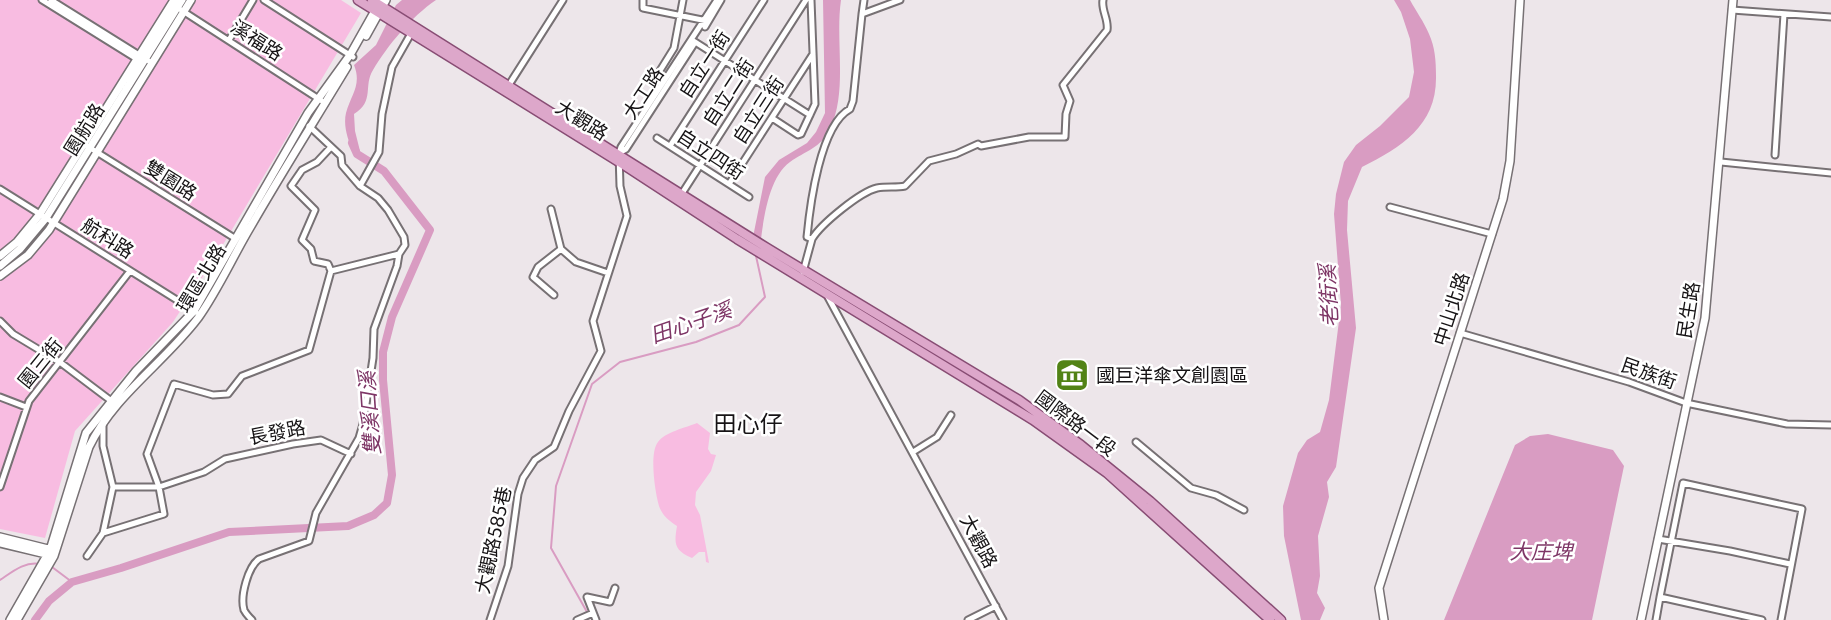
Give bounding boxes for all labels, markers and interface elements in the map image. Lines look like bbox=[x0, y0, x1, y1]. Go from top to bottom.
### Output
street label: 溪福路 bbox=[227, 14, 287, 65]
street label: 自立一街 bbox=[673, 26, 734, 102]
street label: 自立二街 bbox=[697, 54, 758, 130]
street label: 大工路 bbox=[617, 63, 668, 123]
street label: 自立三街 bbox=[727, 72, 788, 148]
street label: 大觀路 bbox=[552, 95, 613, 144]
street label: 園航路 bbox=[59, 98, 108, 159]
street label: 自立四街 bbox=[673, 123, 749, 184]
street label: 雙園路 bbox=[141, 155, 202, 204]
street label: 航科路 bbox=[78, 213, 139, 262]
street label: 環區北路 bbox=[171, 239, 230, 316]
water label: 老街溪 bbox=[1313, 261, 1342, 328]
street label: 中山北路 bbox=[1428, 269, 1473, 349]
street label: 民生路 bbox=[1672, 280, 1703, 340]
water label: 田心子溪 bbox=[647, 295, 737, 347]
street label: 園三街 bbox=[13, 333, 66, 392]
street label: 民族街 bbox=[1618, 352, 1680, 393]
museum icon: 國巨洋傘文創園區 bbox=[1053, 356, 1091, 394]
place label: 國巨洋傘文創園區 bbox=[1096, 363, 1248, 386]
water label: 雙溪口溪 bbox=[353, 367, 384, 456]
street label: 國際路一段 bbox=[1031, 385, 1121, 460]
district label: 田心仔 bbox=[714, 409, 783, 437]
street label: 長發路 bbox=[247, 415, 307, 448]
street label: 大觀路585巷 bbox=[470, 484, 515, 596]
street label: 大觀路 bbox=[956, 510, 1003, 571]
water label: 大庄埤 bbox=[1510, 538, 1575, 563]

